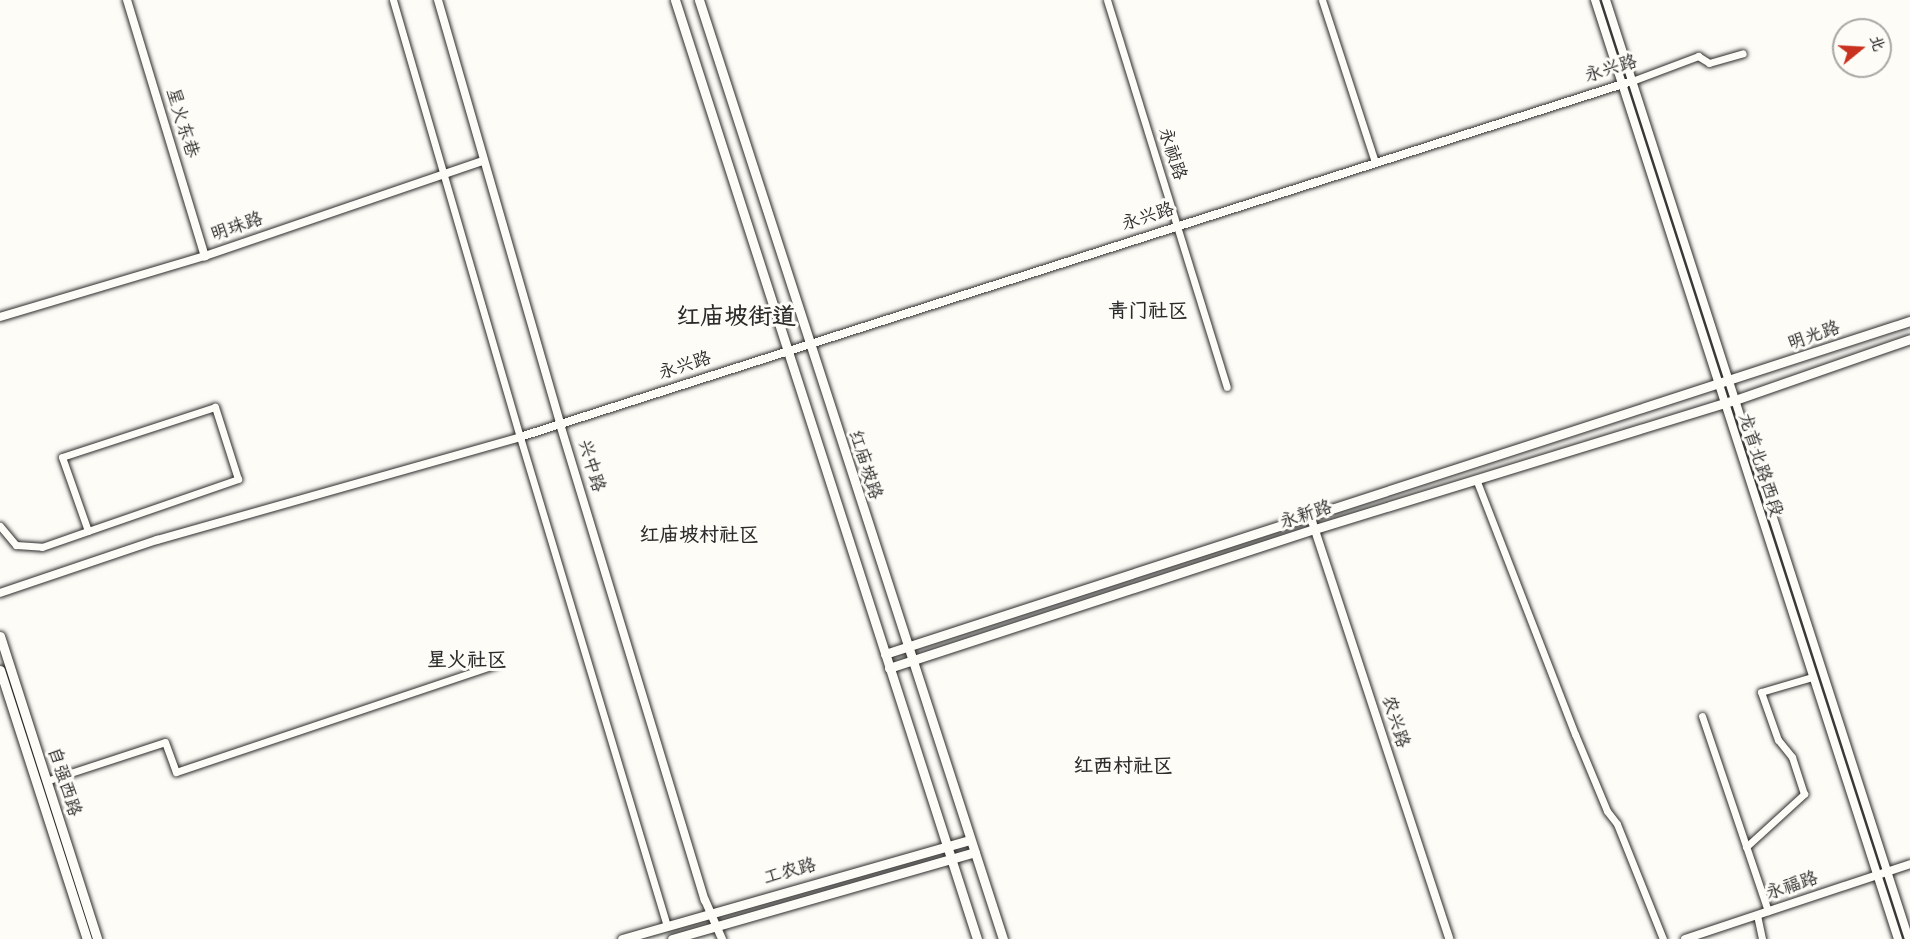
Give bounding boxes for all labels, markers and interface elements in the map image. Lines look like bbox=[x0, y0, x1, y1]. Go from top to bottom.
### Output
north arrow bbox=[1832, 18, 1892, 78]
text: 北 bbox=[1865, 32, 1889, 54]
street label: 永兴路 bbox=[1582, 51, 1640, 87]
street label: 星火东巷 bbox=[161, 85, 203, 161]
street label: 永祯路 bbox=[1153, 125, 1191, 183]
street label: 永兴路 bbox=[1119, 198, 1177, 236]
street label: 明珠路 bbox=[208, 208, 266, 246]
district label: 青门社区 bbox=[1108, 298, 1188, 322]
district label: 红庙坡街道 bbox=[676, 303, 796, 331]
street label: 明光路 bbox=[1785, 317, 1843, 355]
street label: 永兴路 bbox=[656, 347, 714, 385]
street label: 龙首北路西段 bbox=[1733, 410, 1787, 520]
street label: 红庙坡路 bbox=[844, 427, 886, 503]
street label: 兴中路 bbox=[573, 437, 609, 495]
street label: 永新路 bbox=[1277, 496, 1335, 534]
district label: 红庙坡村社区 bbox=[639, 522, 759, 546]
district label: 星火社区 bbox=[427, 647, 507, 671]
street label: 农兴路 bbox=[1376, 693, 1414, 751]
street label: 自强西路 bbox=[43, 744, 85, 820]
district label: 红西村社区 bbox=[1073, 753, 1173, 777]
street label: 工农路 bbox=[761, 854, 819, 890]
street label: 永福路 bbox=[1763, 867, 1821, 905]

